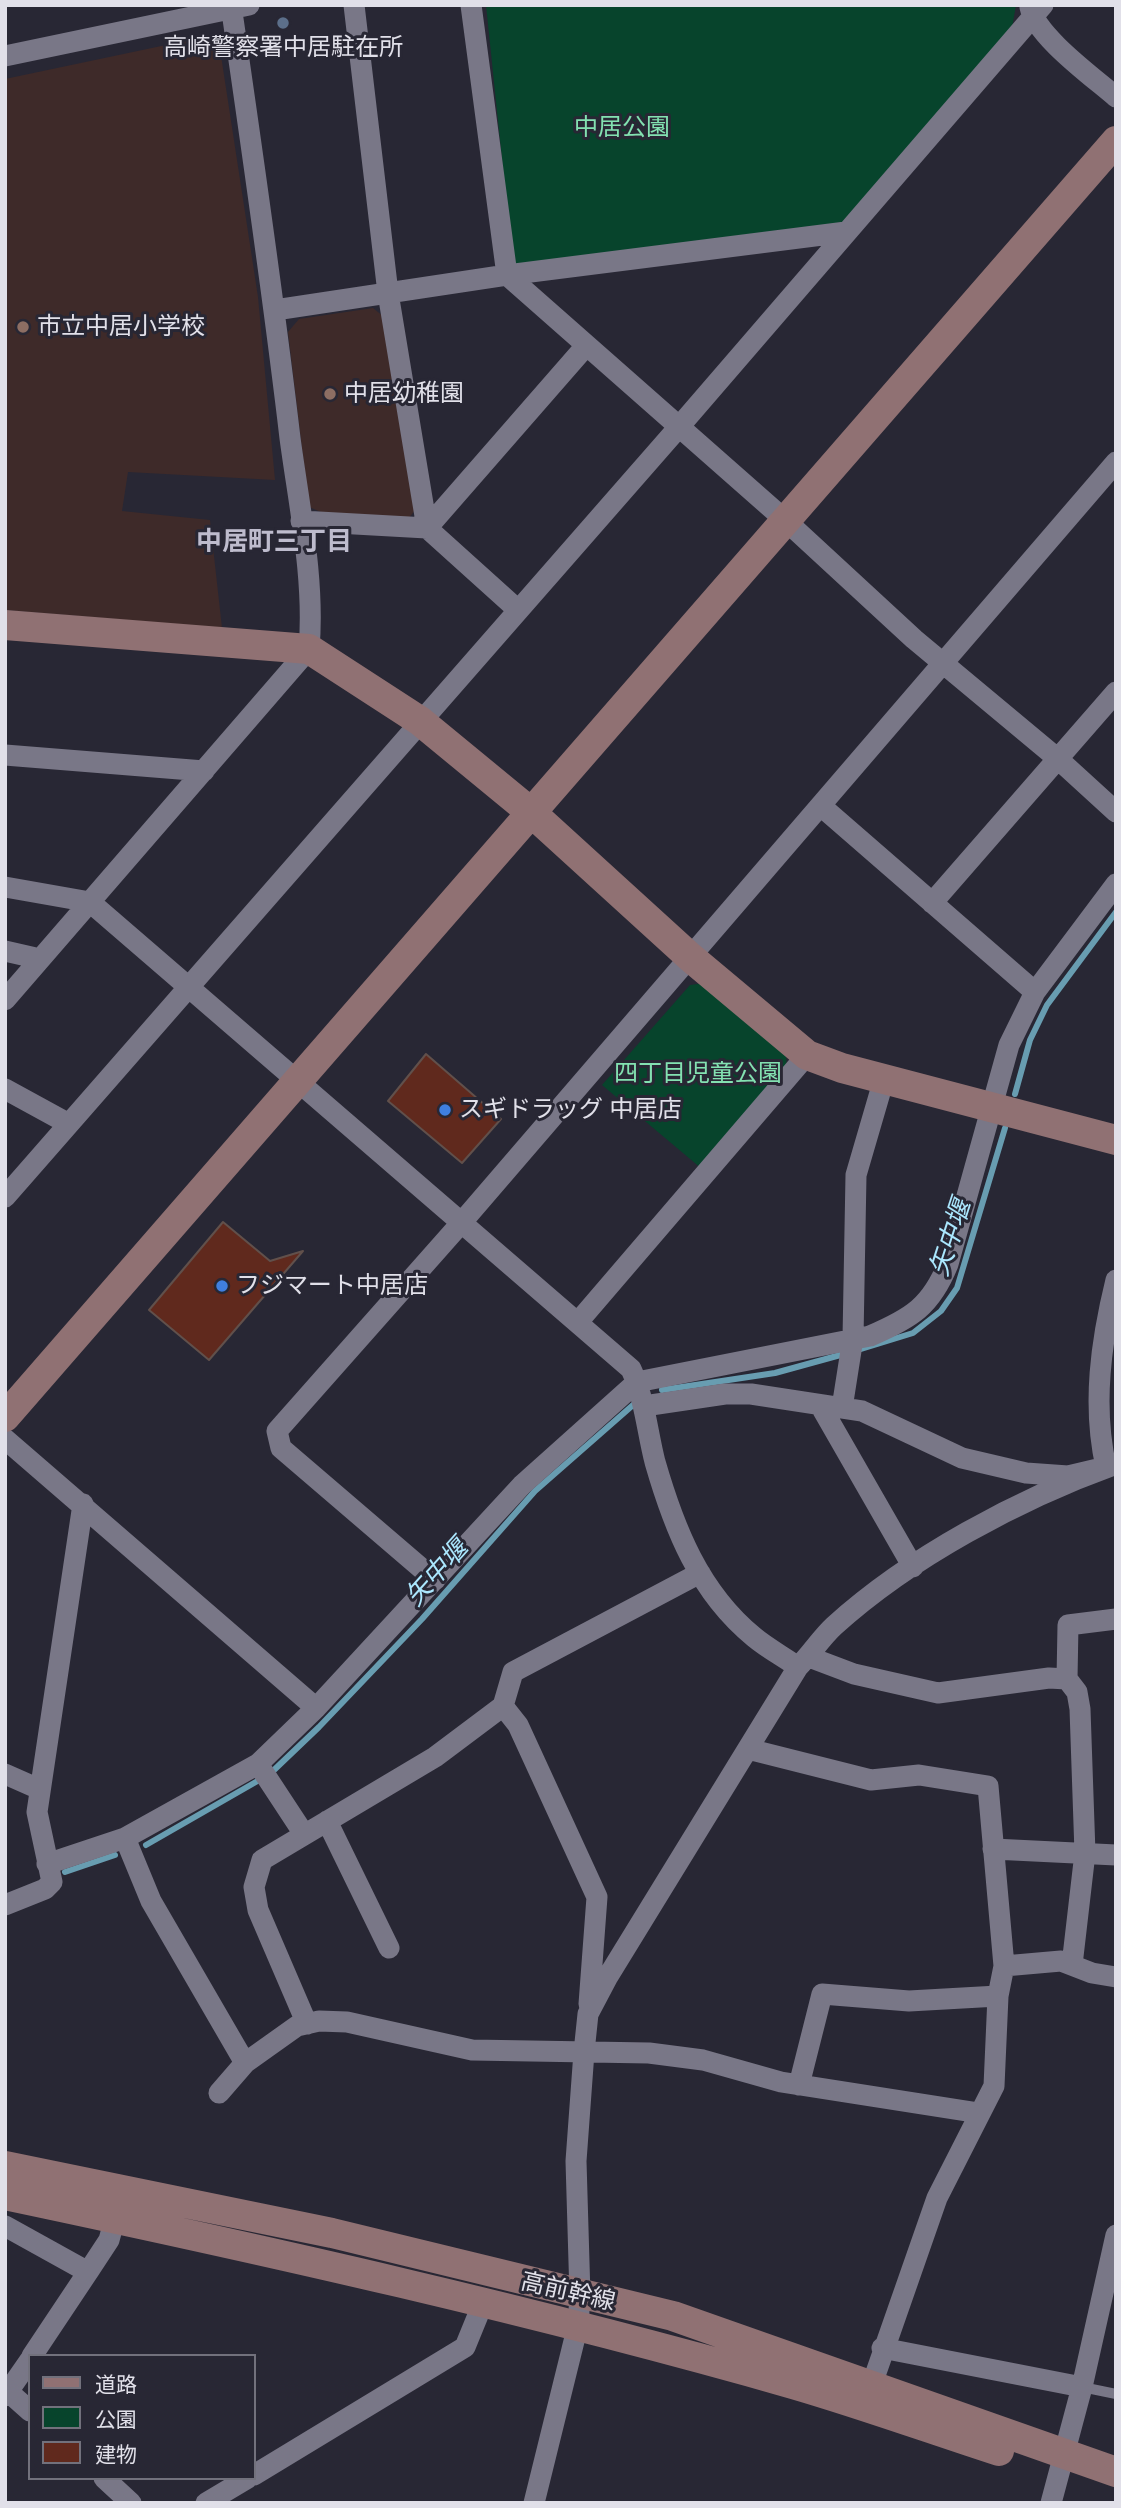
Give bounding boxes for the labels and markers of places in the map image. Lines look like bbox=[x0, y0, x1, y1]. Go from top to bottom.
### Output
marker: 高崎警察署中居駐在所 bbox=[275, 15, 291, 31]
place label: 高崎警察署中居駐在所 bbox=[163, 34, 403, 62]
place label: 市立中居小学校 bbox=[37, 313, 205, 341]
marker: 市立中居小学校 bbox=[15, 319, 31, 335]
place label: 中居幼稚園 bbox=[344, 380, 464, 408]
marker: 中居幼稚園 bbox=[322, 386, 338, 402]
place label: スギドラッグ 中居店 bbox=[459, 1096, 682, 1124]
marker: スギドラッグ 中居店 bbox=[437, 1102, 453, 1118]
place label: フジマート中居店 bbox=[236, 1272, 428, 1300]
marker: フジマート中居店 bbox=[214, 1278, 230, 1294]

